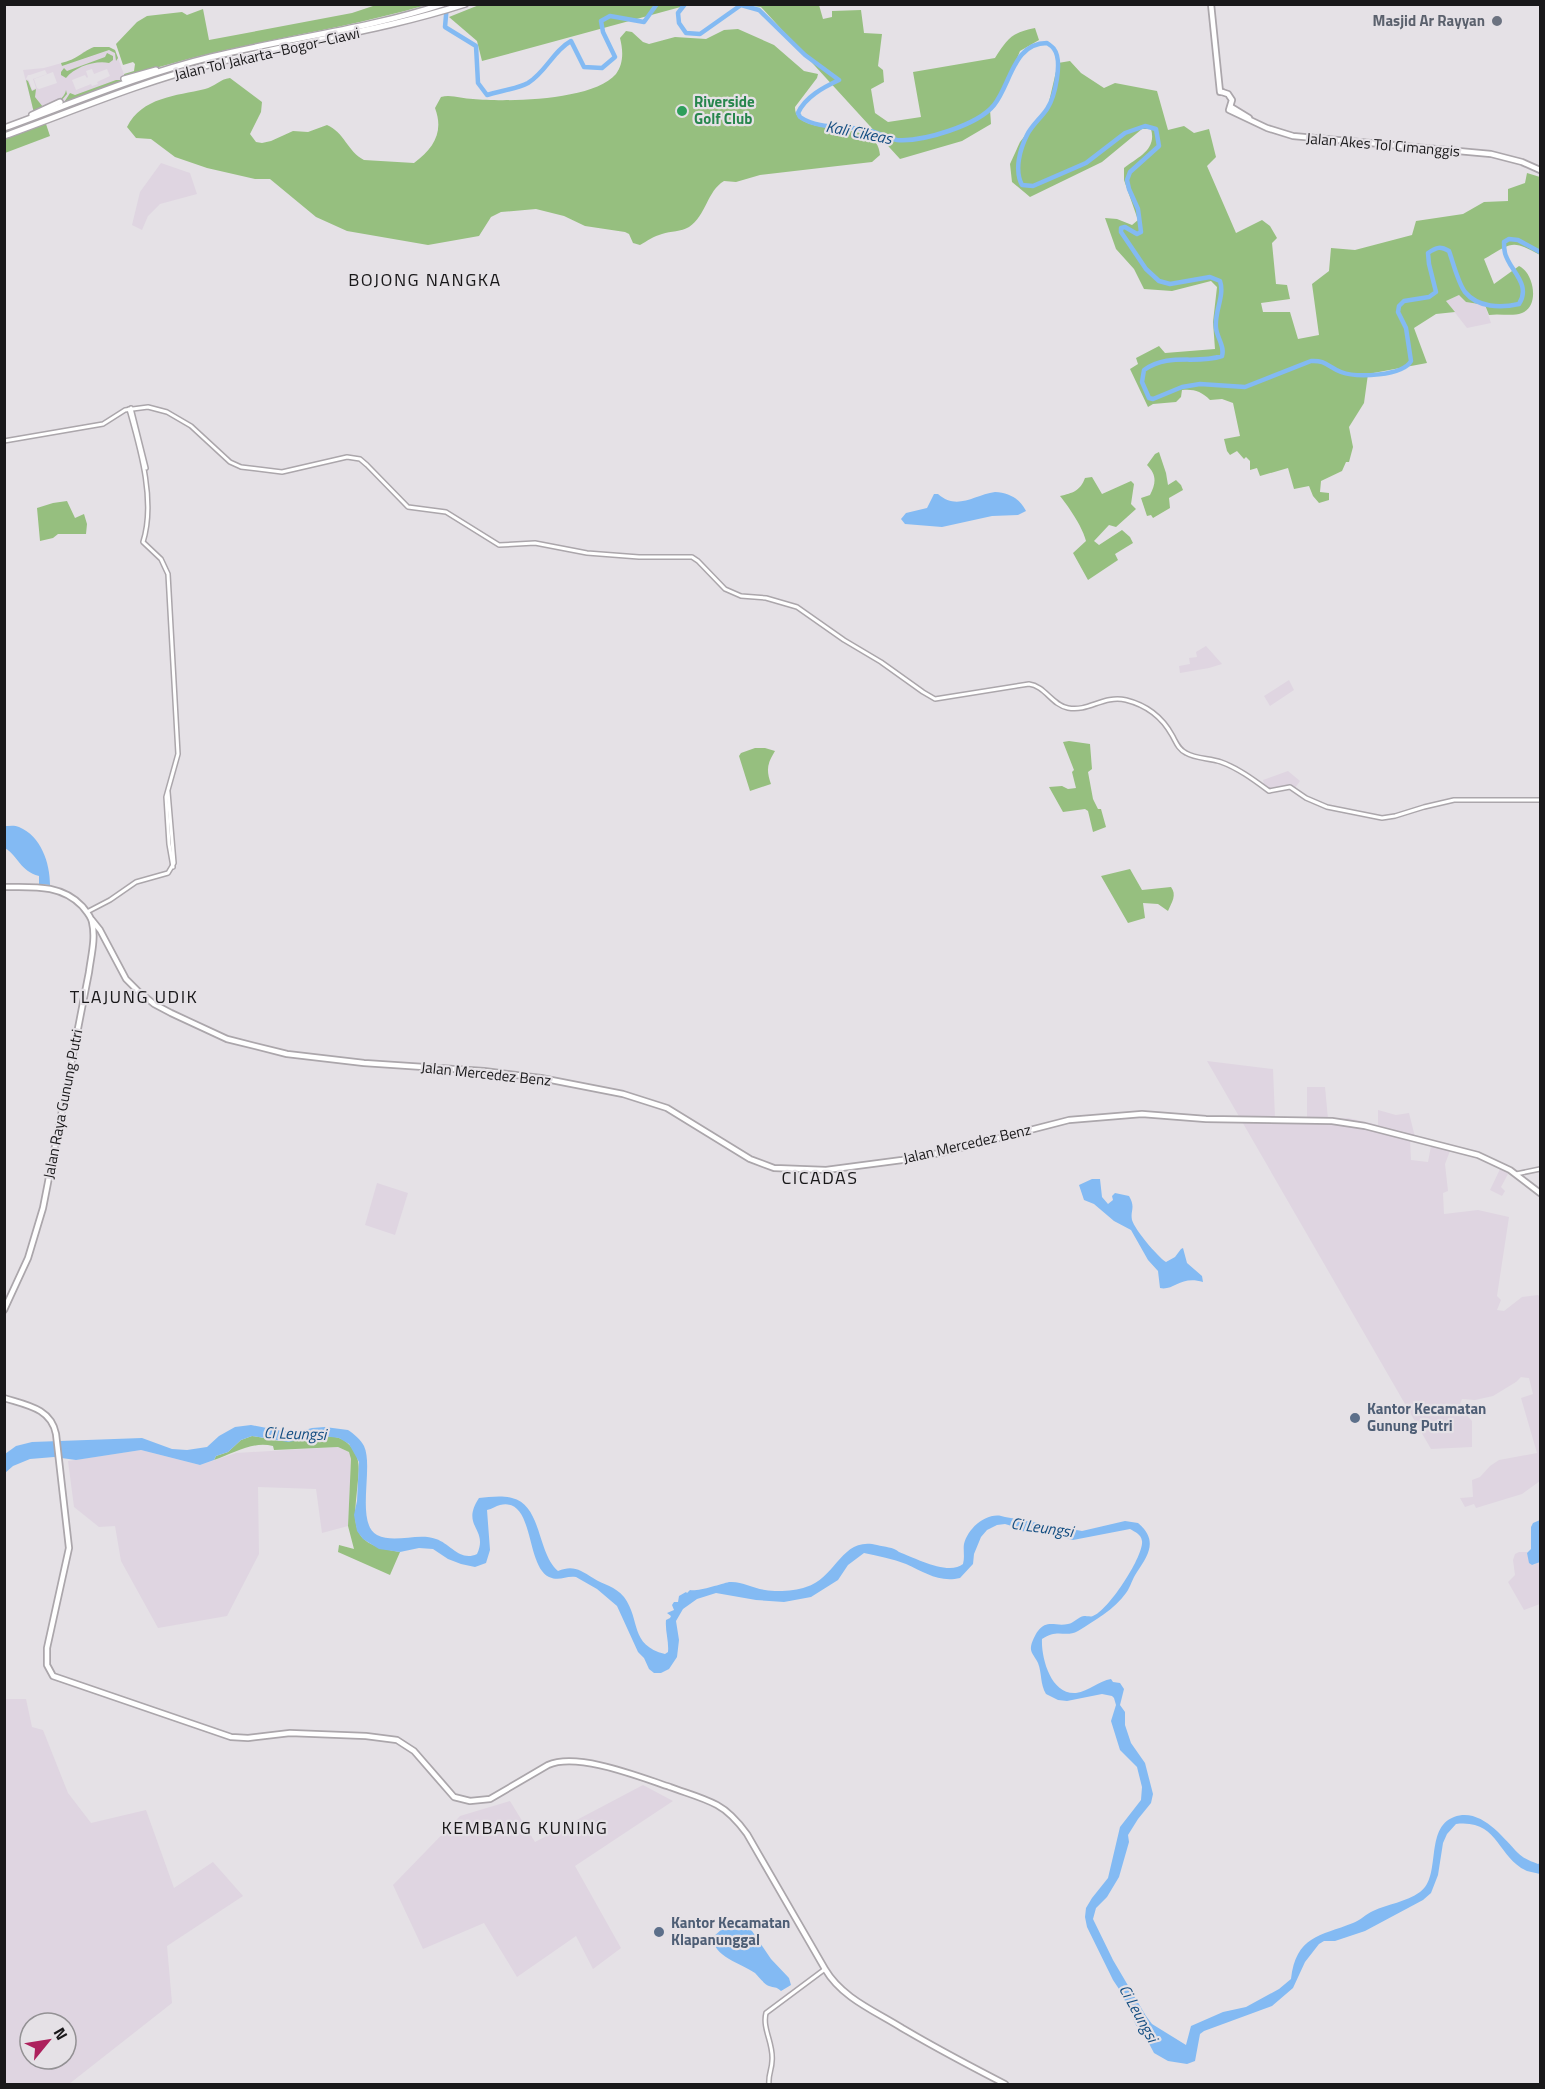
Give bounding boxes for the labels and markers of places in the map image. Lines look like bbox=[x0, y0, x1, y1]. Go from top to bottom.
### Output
place label: Masjid Ar Rayyan bbox=[1373, 9, 1485, 32]
marker: Masjid Ar Rayyan bbox=[1490, 14, 1504, 28]
place label: Riverside Golf Club bbox=[694, 90, 755, 130]
marker: Riverside Golf Club bbox=[675, 104, 689, 118]
place label: Kantor Kecamatan Gunung Putri bbox=[1367, 1397, 1486, 1437]
marker: Kantor Kecamatan Gunung Putri bbox=[1348, 1411, 1362, 1425]
place label: Kantor Kecamatan Klapanunggal bbox=[671, 1911, 790, 1951]
marker: Kantor Kecamatan Klapanunggal bbox=[652, 1925, 666, 1939]

